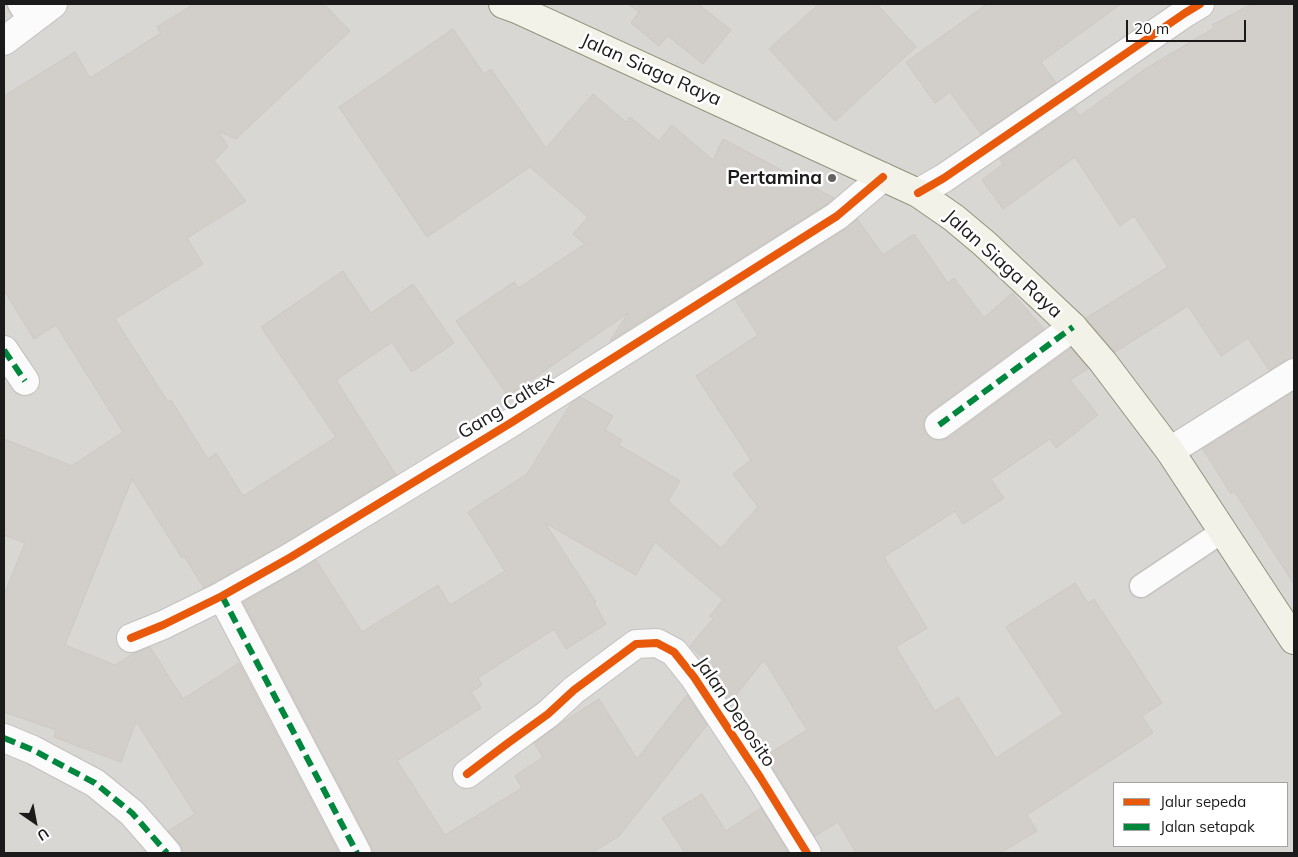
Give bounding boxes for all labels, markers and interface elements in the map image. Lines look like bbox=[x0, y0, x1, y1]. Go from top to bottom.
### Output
scale bar bbox=[1128, 10, 1248, 42]
text: 20 m bbox=[1134, 19, 1169, 38]
street label: Jalan Siaga Raya bbox=[577, 29, 725, 111]
place label: Pertamina bbox=[727, 167, 822, 189]
marker: Pertamina bbox=[826, 172, 838, 184]
street label: Jalan Siaga Raya bbox=[939, 205, 1067, 323]
street label: Gang Caltex bbox=[454, 368, 558, 444]
street label: Jalan Deposito bbox=[690, 653, 780, 771]
legend bbox=[1113, 782, 1288, 847]
text: Jalur sepeda bbox=[1160, 792, 1246, 811]
north arrow bbox=[10, 797, 60, 847]
text: Jalan setapak bbox=[1160, 817, 1255, 836]
text: U bbox=[34, 824, 52, 845]

